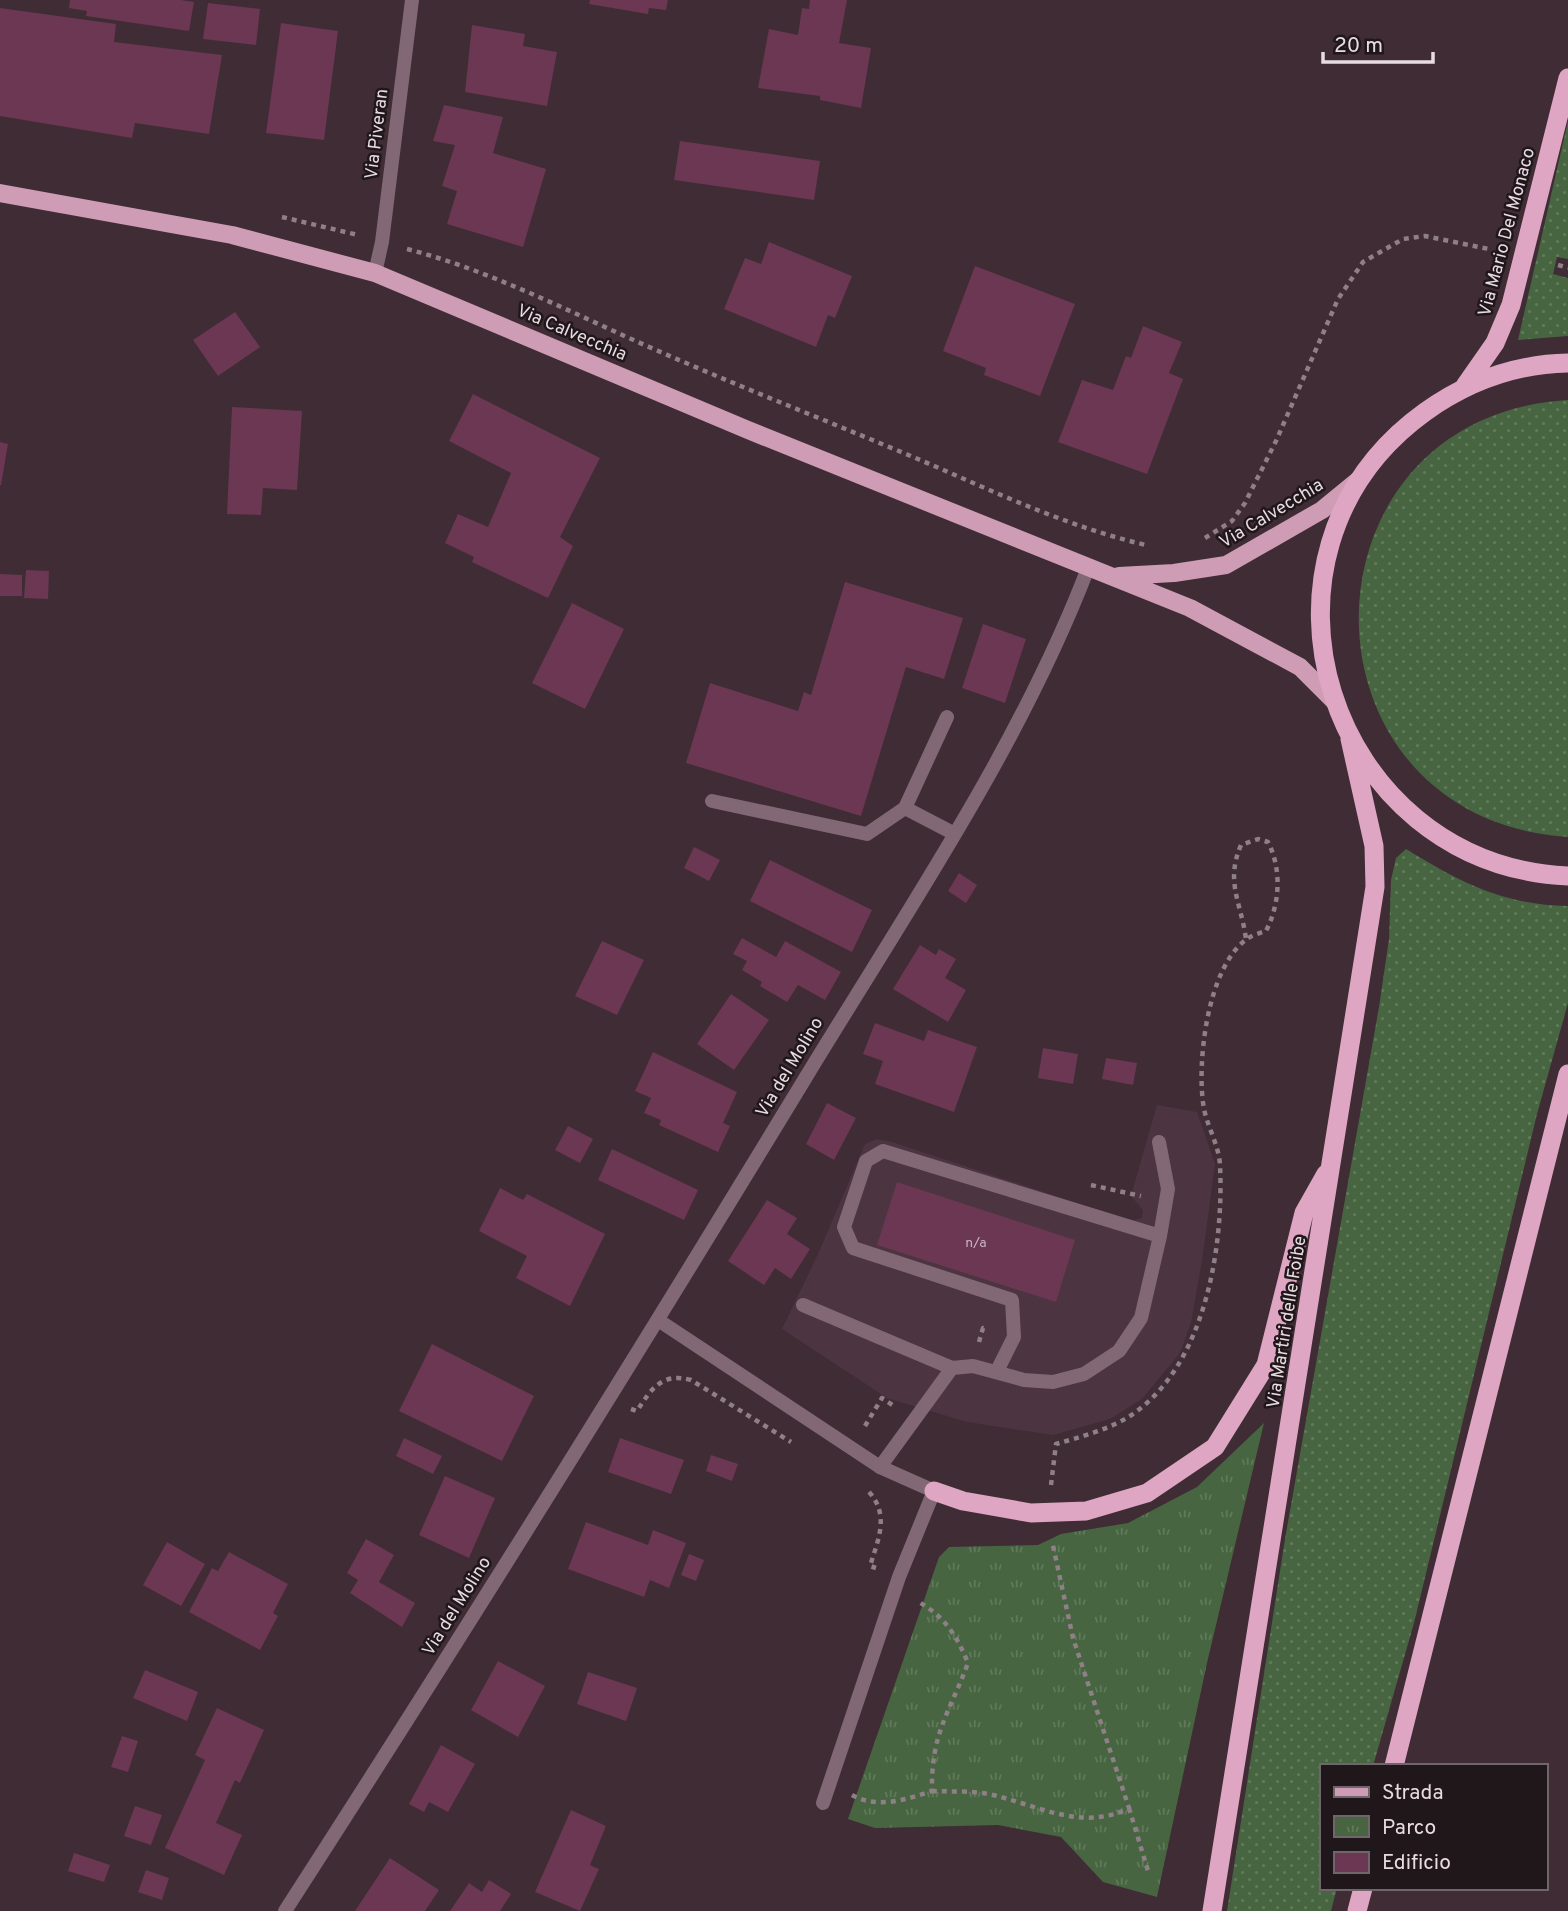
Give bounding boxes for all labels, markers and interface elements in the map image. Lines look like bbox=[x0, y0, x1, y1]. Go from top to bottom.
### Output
scale bar bbox=[1323, 21, 1433, 65]
text: 20 m bbox=[1334, 33, 1383, 60]
street label: Via Piveran bbox=[361, 87, 394, 181]
street label: Via Mario Del Monaco bbox=[1474, 145, 1541, 319]
street label: Via Calvecchia bbox=[513, 300, 630, 367]
street label: Via Calvecchia bbox=[1216, 474, 1328, 554]
street label: Via del Molino bbox=[751, 1013, 829, 1122]
street label: Via Martiri delle Foibe bbox=[1262, 1234, 1312, 1410]
house number: n/a bbox=[965, 1235, 987, 1252]
street label: Via del Molino bbox=[418, 1553, 497, 1661]
legend bbox=[1320, 1764, 1547, 1890]
text: Strada bbox=[1382, 1780, 1443, 1807]
text: Parco bbox=[1382, 1815, 1436, 1842]
text: Edificio bbox=[1382, 1850, 1451, 1877]

